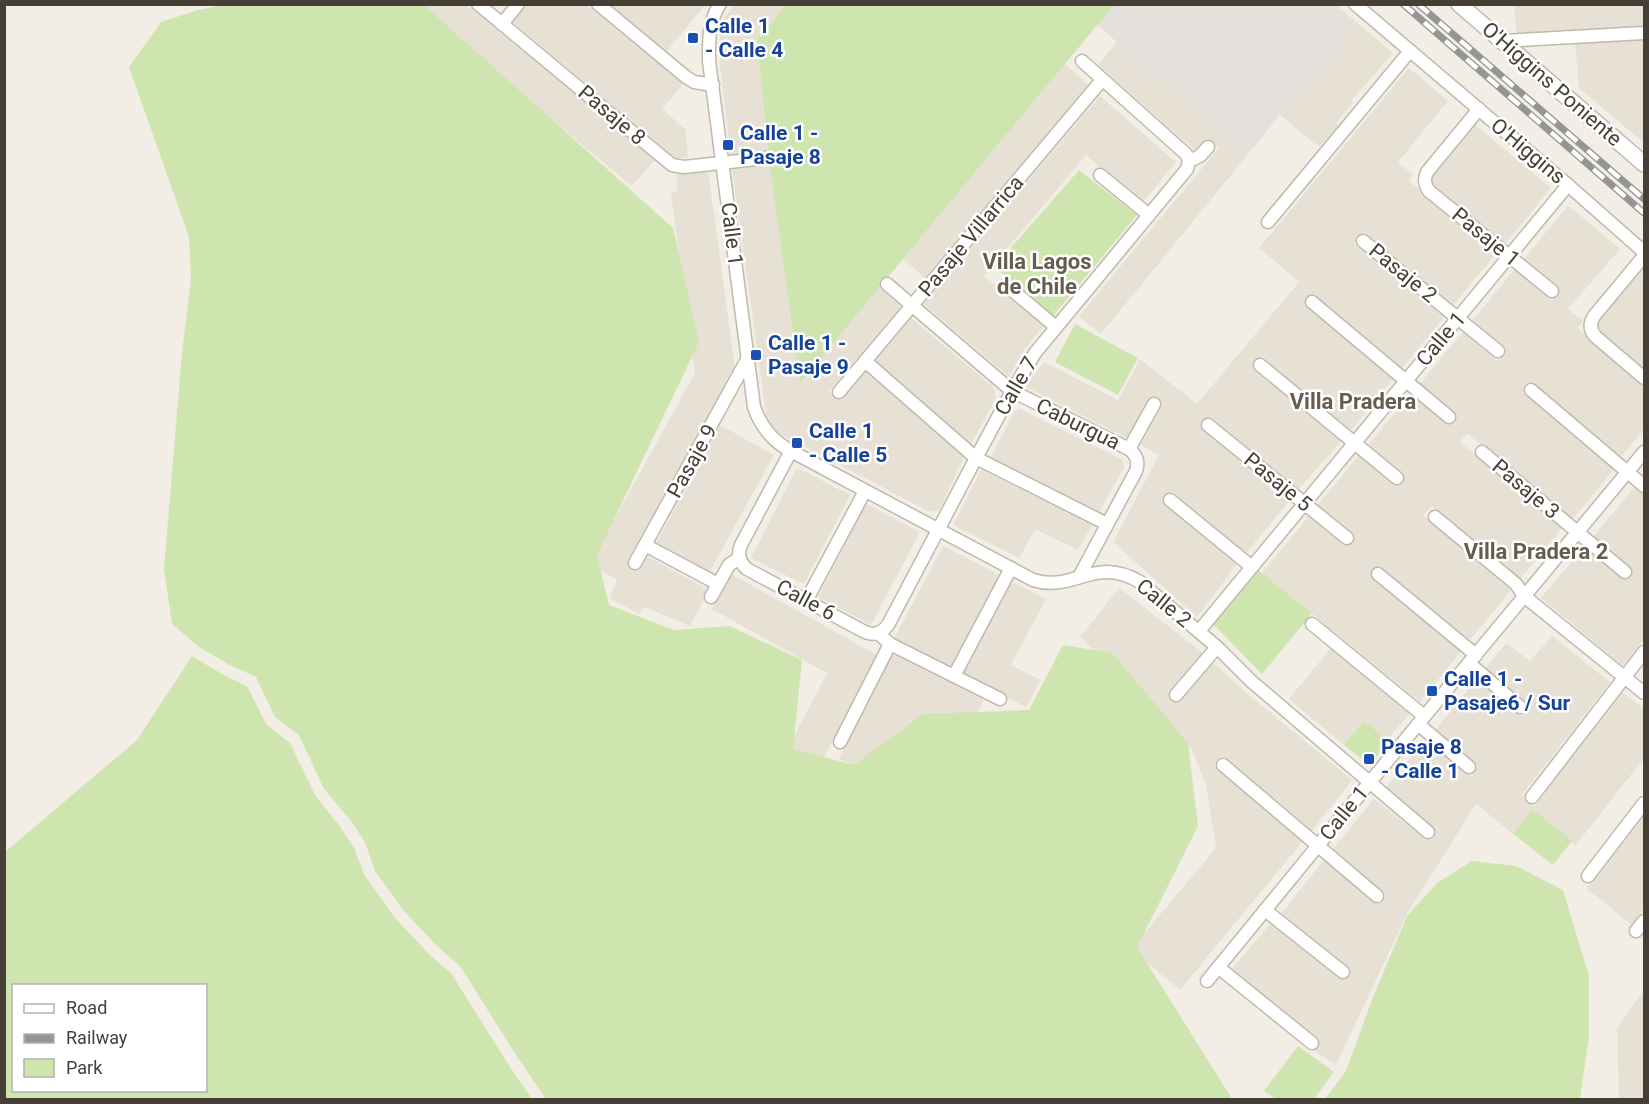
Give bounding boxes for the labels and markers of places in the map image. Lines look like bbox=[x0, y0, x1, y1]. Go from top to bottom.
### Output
place label: Calle 1 - Calle 4 bbox=[705, 14, 783, 62]
marker: Calle 1 - Calle 4 bbox=[686, 31, 700, 45]
place label: Calle 1 - Pasaje 8 bbox=[740, 121, 821, 169]
marker: Calle 1 - Pasaje 8 bbox=[721, 138, 735, 152]
place label: Calle 1 - Pasaje 9 bbox=[768, 331, 849, 379]
marker: Calle 1 - Pasaje 9 bbox=[749, 348, 763, 362]
place label: Calle 1 - Calle 5 bbox=[809, 419, 887, 467]
marker: Calle 1 - Calle 5 bbox=[790, 436, 804, 450]
place label: Calle 1 - Pasaje6 / Sur bbox=[1444, 667, 1570, 715]
marker: Calle 1 - Pasaje6 / Sur bbox=[1425, 684, 1439, 698]
place label: Pasaje 8 - Calle 1 bbox=[1381, 735, 1462, 783]
marker: Pasaje 8 - Calle 1 bbox=[1362, 752, 1376, 766]

